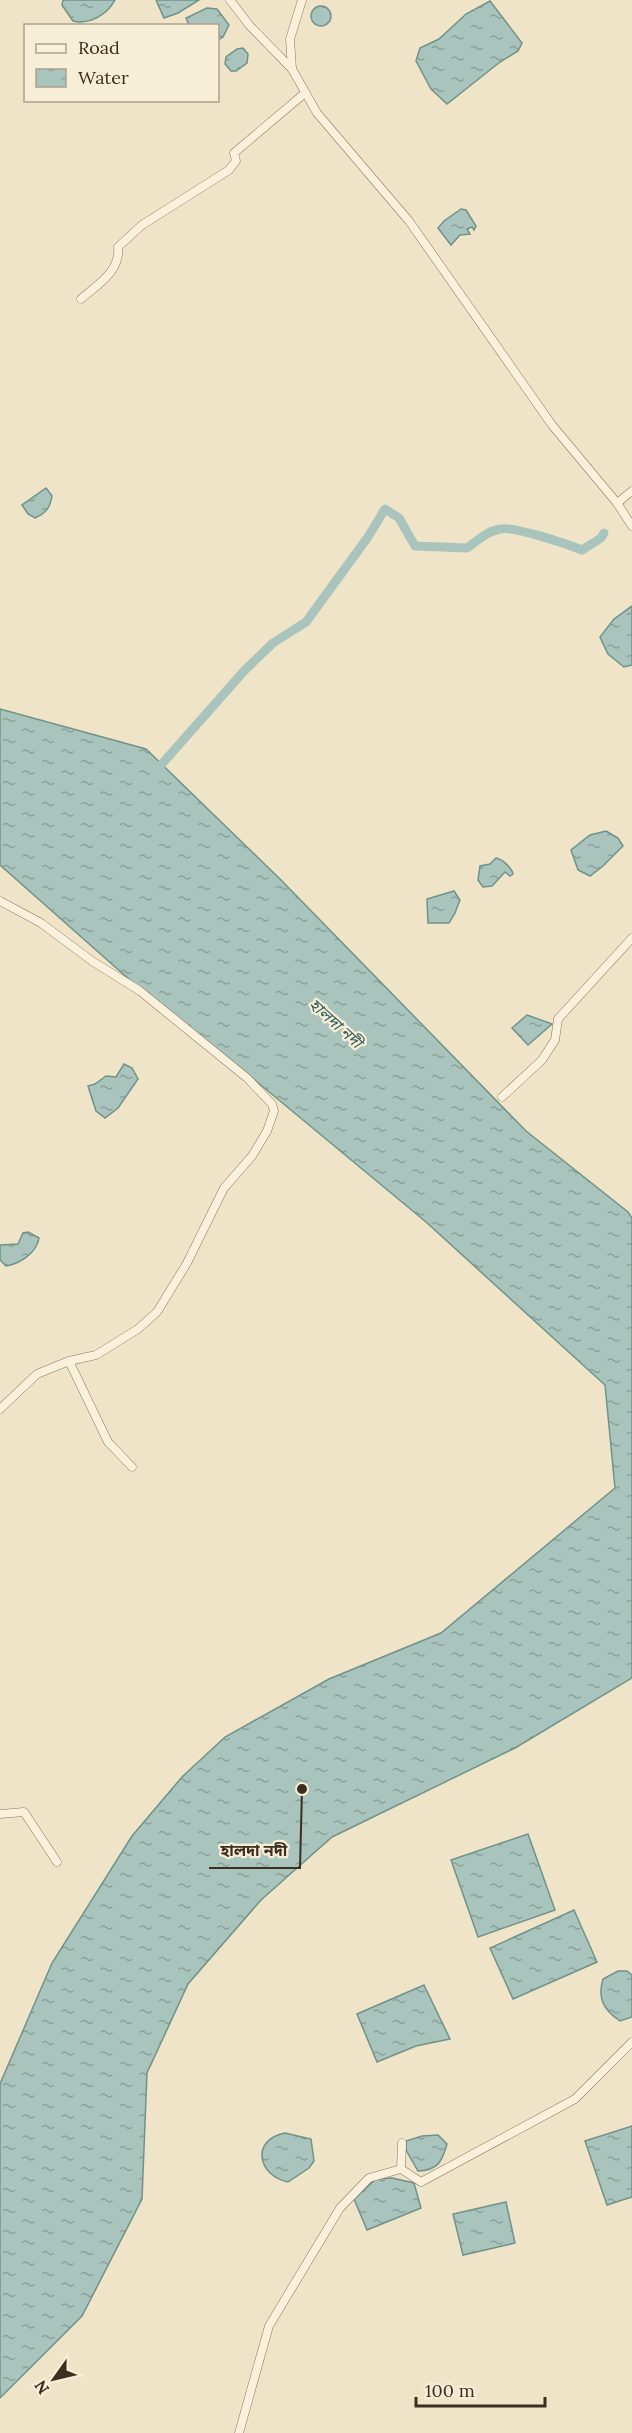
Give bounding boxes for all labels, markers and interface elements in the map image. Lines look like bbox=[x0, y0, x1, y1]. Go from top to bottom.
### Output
legend bbox=[24, 24, 219, 102]
text: Road bbox=[78, 36, 120, 59]
text: Water bbox=[78, 66, 129, 89]
water label: হালদা নদী bbox=[305, 994, 369, 1054]
callout: হালদা নদী bbox=[209, 1834, 300, 1868]
text: হালদা নদী bbox=[220, 1840, 288, 1860]
north arrow bbox=[24, 2349, 84, 2409]
scale bar bbox=[416, 2370, 545, 2408]
text: N bbox=[30, 2377, 53, 2398]
text: 100 m bbox=[425, 2379, 475, 2402]

